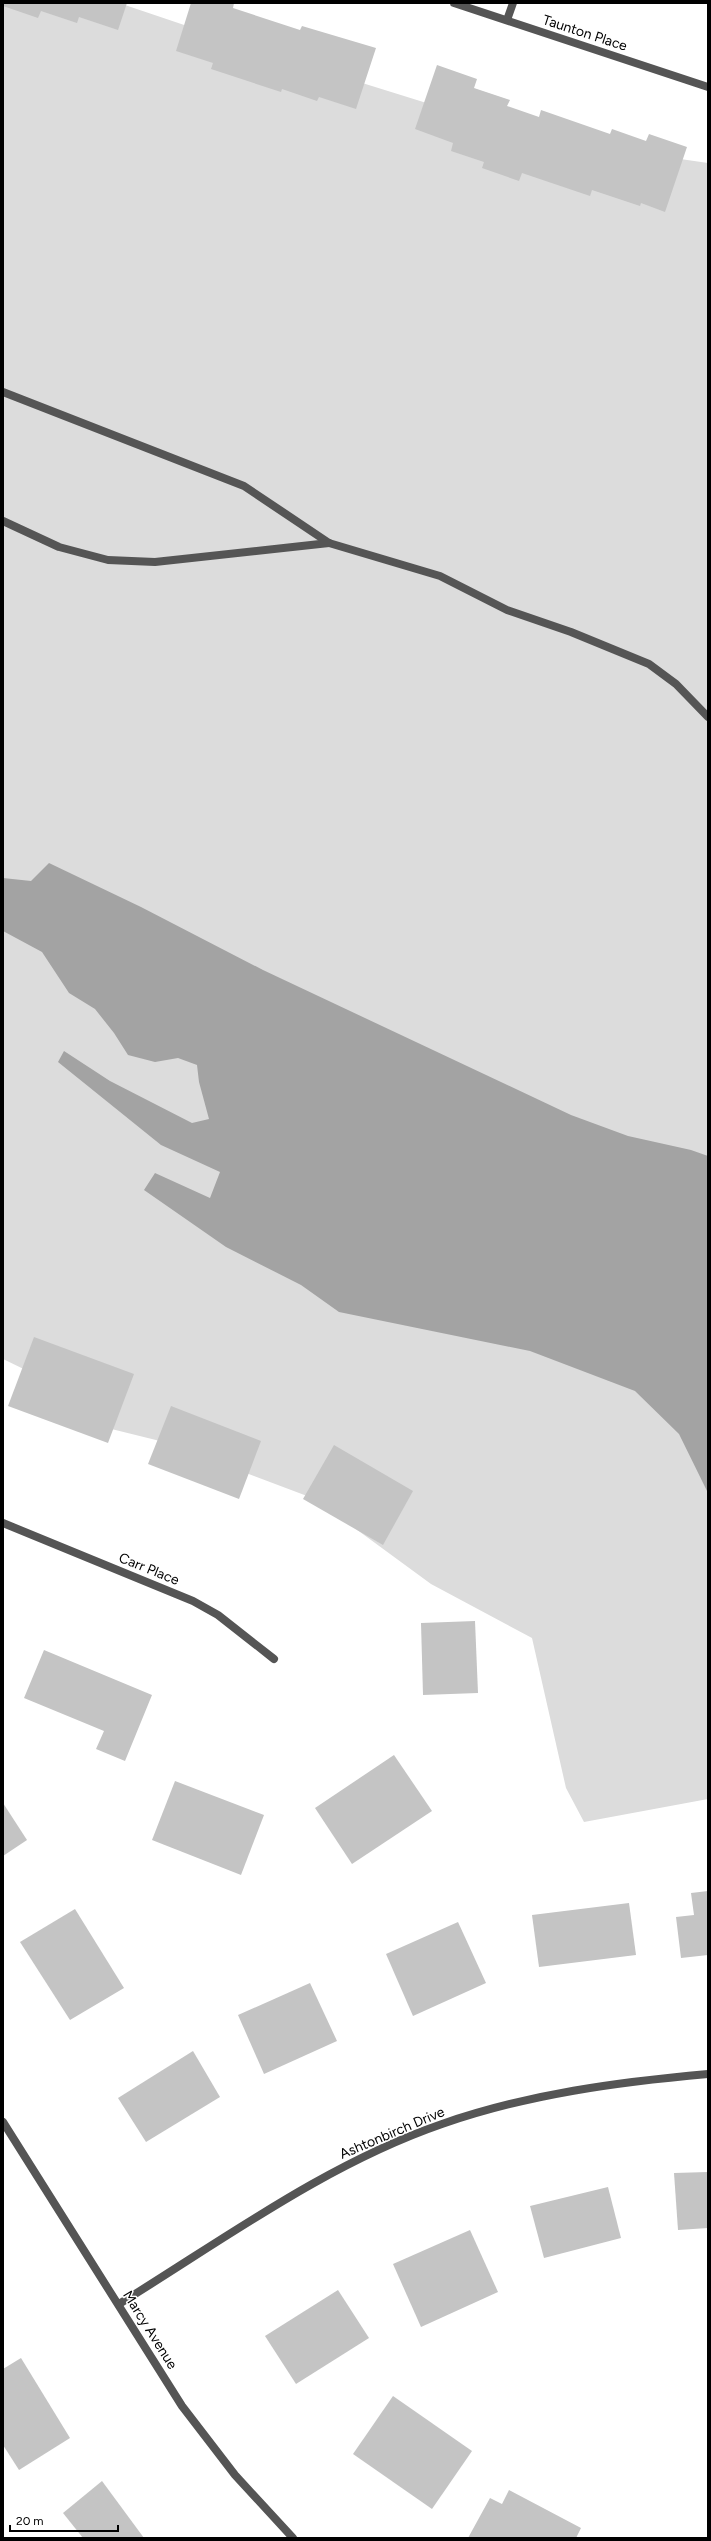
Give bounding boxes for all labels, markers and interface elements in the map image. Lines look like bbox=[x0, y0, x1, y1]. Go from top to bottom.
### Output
street label: Taunton Place bbox=[541, 11, 630, 55]
street label: Carr Place bbox=[116, 1549, 182, 1589]
street label: Ashtonbirch Drive bbox=[337, 2103, 447, 2163]
street label: Marcy Avenue bbox=[119, 2288, 181, 2373]
scale bar bbox=[10, 2507, 118, 2533]
text: 20 m bbox=[16, 2514, 44, 2528]

